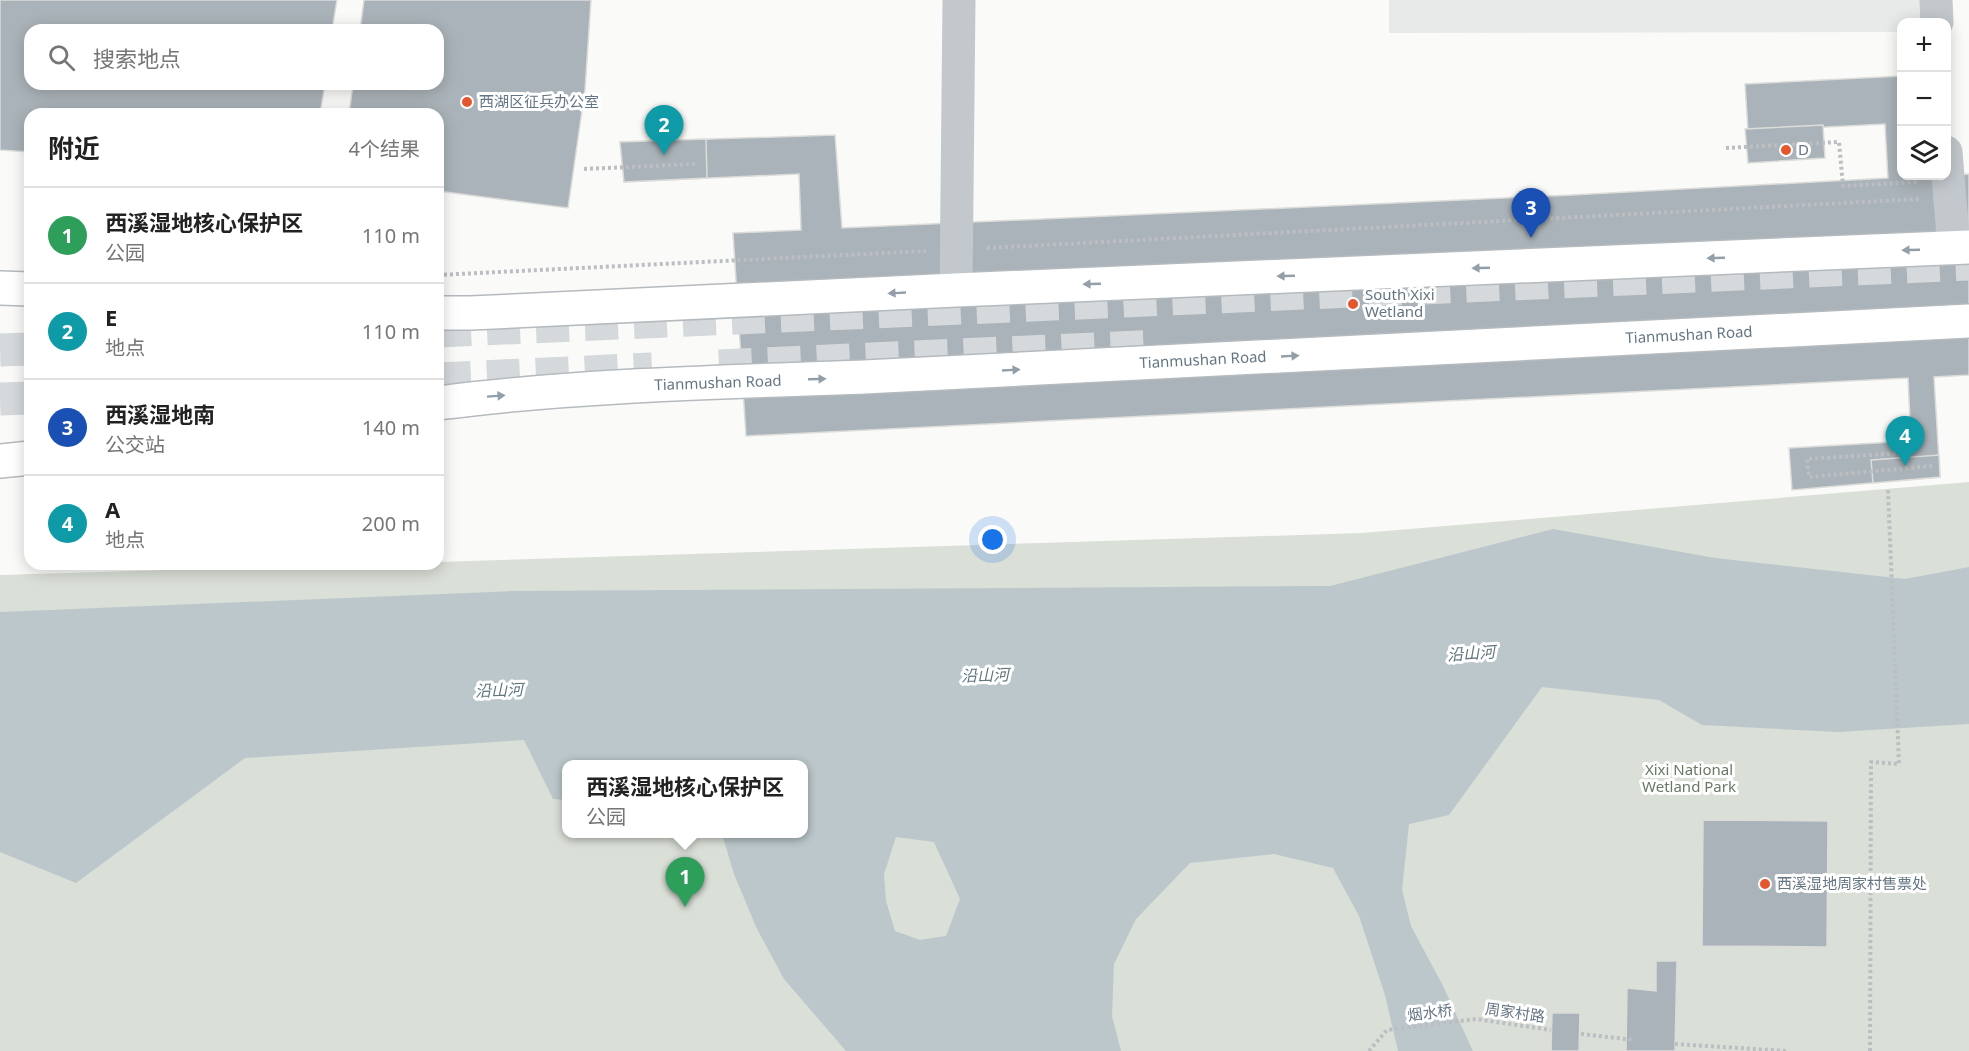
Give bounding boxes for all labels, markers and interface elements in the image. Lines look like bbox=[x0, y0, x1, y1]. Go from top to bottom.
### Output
map controls bbox=[1897, 18, 1951, 180]
button: + bbox=[1897, 18, 1951, 72]
search box bbox=[24, 24, 444, 90]
icon: search bbox=[45, 41, 78, 74]
text: 搜索地点 bbox=[93, 43, 181, 73]
button: − bbox=[1897, 72, 1951, 126]
place label: 西湖区征兵办公室 bbox=[479, 91, 599, 111]
marker: 西湖区征兵办公室 bbox=[460, 95, 474, 109]
pin: 2 bbox=[644, 106, 684, 155]
button: layers bbox=[1897, 126, 1951, 180]
text: 附近 bbox=[48, 130, 100, 166]
text: 4个结果 bbox=[349, 135, 420, 162]
place label: D bbox=[1798, 139, 1809, 159]
marker: D bbox=[1779, 143, 1793, 157]
pin: 3 bbox=[1512, 188, 1550, 238]
text: 西溪湿地核心保护区 bbox=[105, 207, 303, 237]
text: 1 bbox=[62, 222, 73, 249]
text: 110 m bbox=[362, 222, 420, 249]
text: 公园 bbox=[105, 239, 145, 266]
one-way arrow bbox=[1901, 245, 1920, 255]
one-way arrow bbox=[1706, 254, 1725, 263]
one-way arrow bbox=[1472, 264, 1491, 273]
one-way arrow bbox=[1277, 272, 1296, 281]
one-way arrow bbox=[1082, 280, 1101, 289]
place label: South Xixi Wetland bbox=[1365, 284, 1435, 321]
one-way arrow bbox=[887, 288, 906, 297]
marker: South Xixi Wetland bbox=[1346, 297, 1360, 311]
text: E bbox=[105, 302, 117, 332]
text: 2 bbox=[62, 318, 73, 345]
text: 110 m bbox=[362, 318, 420, 345]
street label: Tianmushan Road bbox=[1625, 321, 1753, 347]
text: 地点 bbox=[105, 334, 145, 361]
street label: Tianmushan Road bbox=[1139, 346, 1267, 372]
one-way arrow bbox=[1280, 351, 1299, 360]
one-way arrow bbox=[1002, 365, 1021, 374]
street label: Tianmushan Road bbox=[654, 370, 782, 394]
one-way arrow bbox=[807, 374, 826, 383]
one-way arrow bbox=[487, 391, 506, 401]
text: 西溪湿地南 bbox=[105, 399, 215, 429]
text: 3 bbox=[62, 414, 73, 441]
text: 140 m bbox=[362, 414, 420, 441]
pin: 4 bbox=[1886, 416, 1924, 466]
text: 公交站 bbox=[105, 431, 165, 458]
text: A bbox=[105, 494, 120, 524]
text: 4 bbox=[62, 510, 73, 537]
text: 200 m bbox=[362, 510, 420, 537]
your location bbox=[978, 525, 1007, 554]
text: 地点 bbox=[105, 526, 145, 553]
water label: 沿山河 bbox=[1446, 640, 1499, 666]
water label: 沿山河 bbox=[961, 663, 1012, 687]
water label: 沿山河 bbox=[475, 678, 526, 702]
park label: Xixi National Wetland Park bbox=[1642, 759, 1736, 796]
popup bbox=[562, 760, 808, 838]
text: 西溪湿地核心保护区 bbox=[586, 771, 784, 801]
text: 公园 bbox=[586, 803, 626, 830]
pin: 1 bbox=[666, 858, 704, 907]
place label: 西溪湿地周家村售票处 bbox=[1777, 873, 1927, 893]
marker: 西溪湿地周家村售票处 bbox=[1758, 877, 1772, 891]
street label: 周家村路 bbox=[1484, 998, 1546, 1026]
street label: 烟水桥 bbox=[1406, 999, 1453, 1025]

